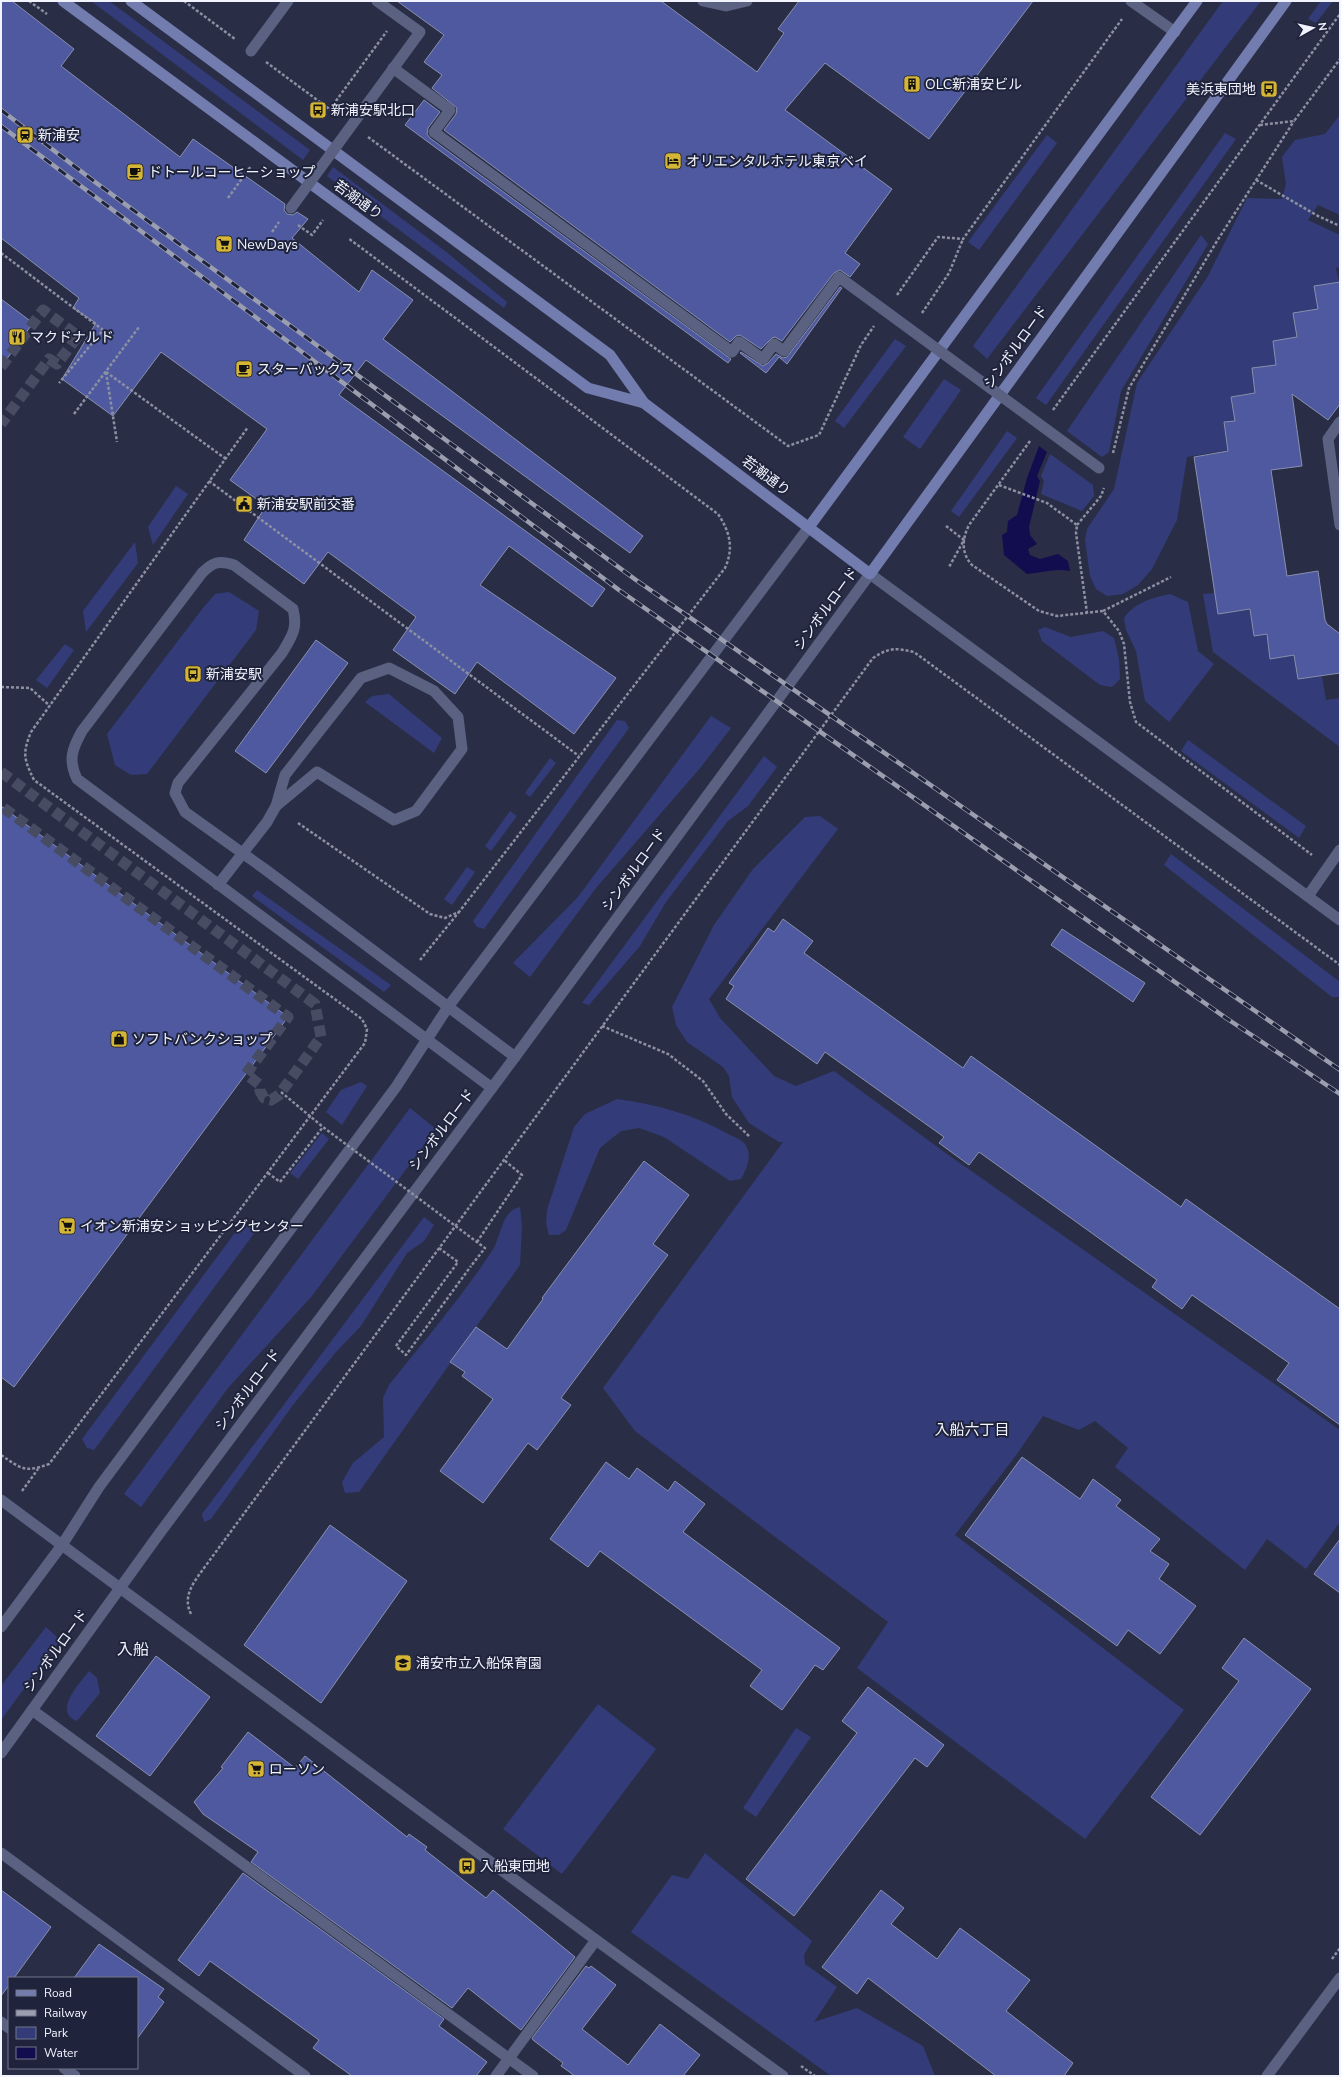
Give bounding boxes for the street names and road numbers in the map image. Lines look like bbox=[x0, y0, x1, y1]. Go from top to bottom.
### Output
street label: 若潮通り bbox=[330, 176, 386, 224]
street label: シンボルロード bbox=[980, 302, 1052, 392]
street label: 若潮通り bbox=[738, 452, 794, 500]
street label: シンボルロード bbox=[790, 564, 862, 654]
street label: シンボルロード bbox=[598, 825, 670, 915]
street label: シンボルロード bbox=[405, 1085, 479, 1175]
street label: シンボルロード bbox=[211, 1345, 285, 1435]
street label: シンボルロード bbox=[20, 1606, 92, 1696]

